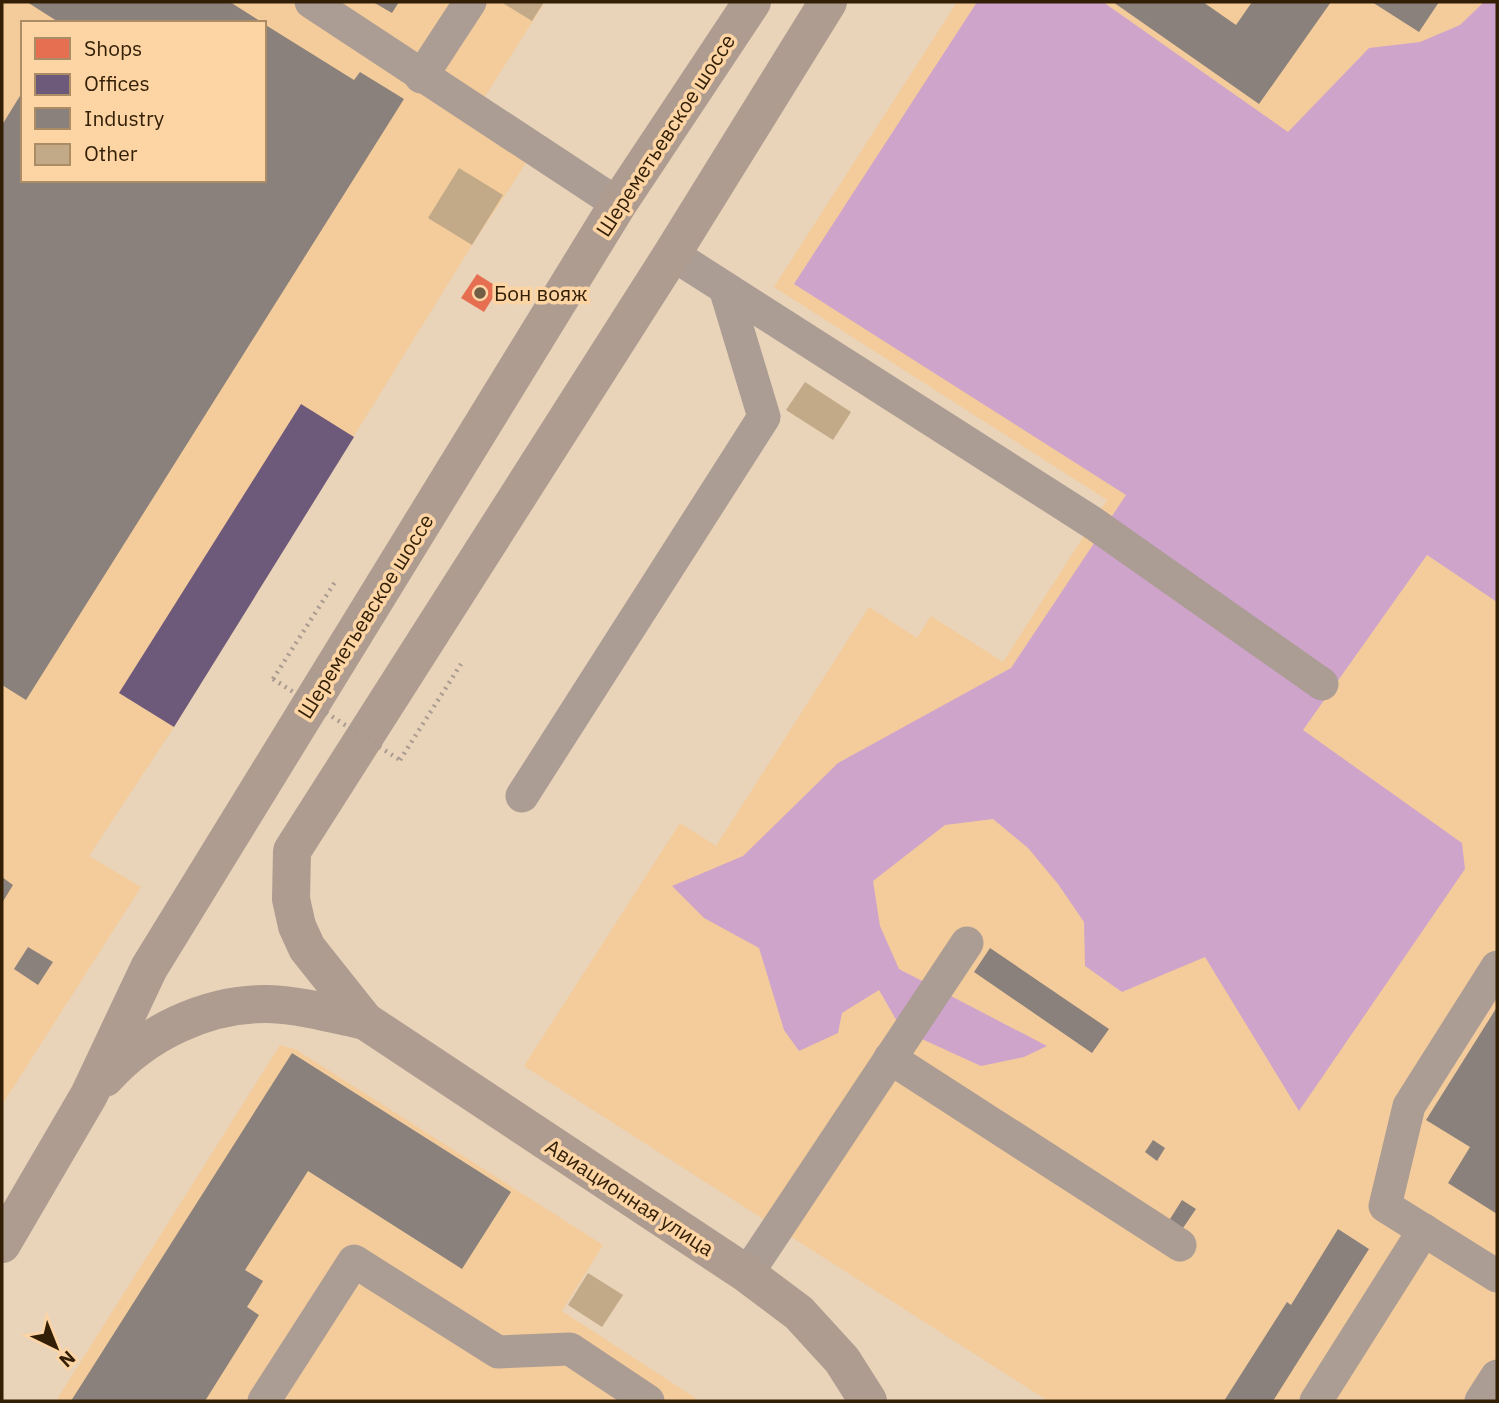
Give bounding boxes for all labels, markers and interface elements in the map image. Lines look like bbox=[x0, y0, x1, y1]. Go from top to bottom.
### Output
legend bbox=[21, 21, 266, 182]
street label: Шереметьевское шоссе bbox=[589, 28, 741, 242]
text: Shops bbox=[84, 34, 142, 62]
text: Offices bbox=[84, 69, 150, 97]
text: Industry bbox=[84, 104, 165, 132]
text: Other bbox=[84, 139, 138, 167]
place label: Бон вояж bbox=[494, 279, 587, 307]
marker: Бон вояж bbox=[472, 285, 488, 301]
street label: Шереметьевское шоссе bbox=[291, 508, 439, 724]
street label: Авиационная улица bbox=[540, 1132, 720, 1262]
north arrow bbox=[21, 1312, 91, 1382]
text: N bbox=[54, 1346, 81, 1373]

